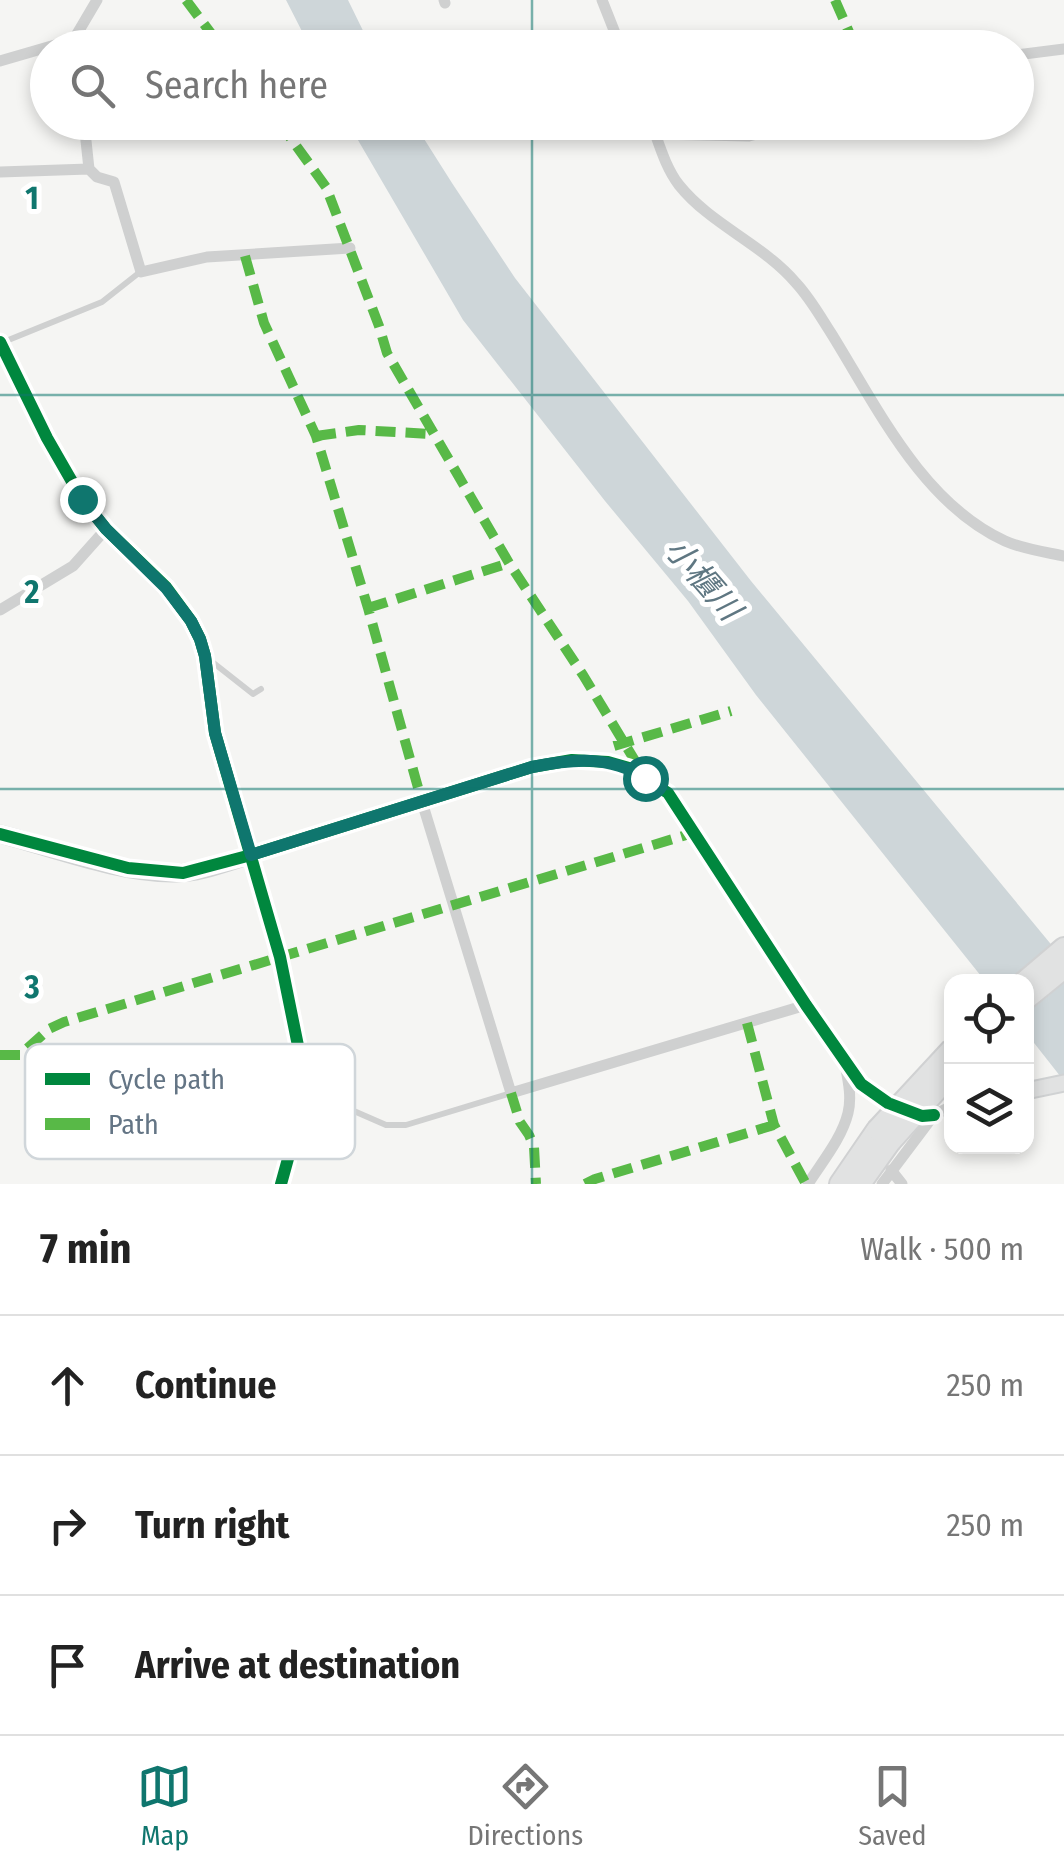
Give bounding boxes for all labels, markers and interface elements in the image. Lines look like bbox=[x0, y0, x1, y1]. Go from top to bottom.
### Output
search box bbox=[30, 30, 1034, 140]
icon: search bbox=[65, 58, 120, 113]
text: Search here bbox=[145, 62, 328, 108]
text: 1 bbox=[25, 179, 39, 217]
route end bbox=[60, 477, 106, 523]
water label: 小櫃川 bbox=[657, 530, 751, 630]
text: 2 bbox=[24, 573, 40, 611]
route start bbox=[623, 756, 669, 802]
text: 3 bbox=[23, 968, 40, 1006]
map controls bbox=[944, 974, 1034, 1154]
button: locate bbox=[944, 974, 1034, 1064]
legend bbox=[25, 1044, 355, 1159]
text: Cycle path bbox=[108, 1063, 225, 1096]
button: layers bbox=[944, 1064, 1034, 1154]
text: Path bbox=[108, 1108, 159, 1141]
text: 7 min bbox=[40, 1224, 132, 1274]
text: Walk · 500 m bbox=[860, 1230, 1024, 1268]
icon: ahead bbox=[40, 1358, 95, 1413]
text: Continue bbox=[135, 1362, 276, 1408]
text: 250 m bbox=[946, 1366, 1024, 1404]
icon: right bbox=[40, 1498, 95, 1553]
text: Turn right bbox=[135, 1502, 289, 1548]
text: 250 m bbox=[946, 1506, 1024, 1544]
icon: arrive bbox=[40, 1638, 95, 1693]
text: Arrive at destination bbox=[135, 1642, 460, 1688]
tab: Map bbox=[137, 1759, 192, 1852]
tab: Directions bbox=[467, 1759, 583, 1852]
tab: Saved bbox=[858, 1759, 927, 1852]

